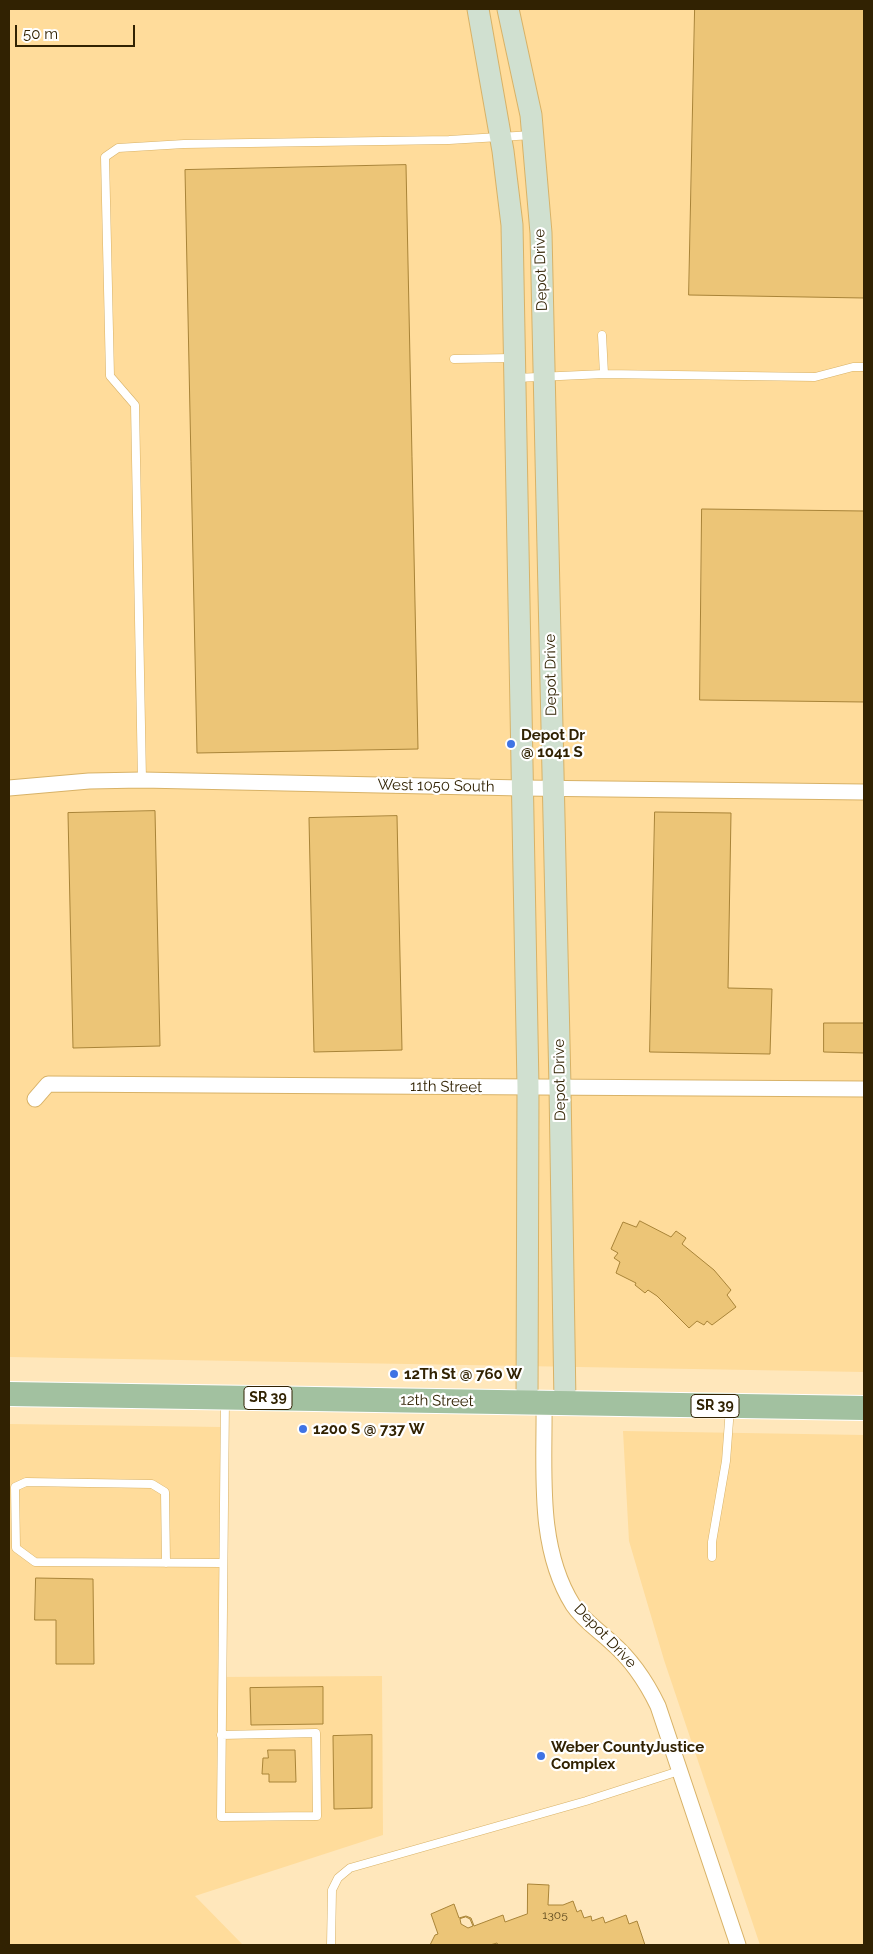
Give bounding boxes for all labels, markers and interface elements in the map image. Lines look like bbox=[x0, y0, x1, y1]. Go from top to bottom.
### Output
scale bar bbox=[18, 15, 138, 47]
text: 50 m bbox=[23, 25, 58, 43]
street label: Depot Drive bbox=[531, 229, 551, 311]
street label: Depot Drive bbox=[541, 634, 561, 716]
place label: Depot Dr @ 1041 S bbox=[521, 726, 585, 761]
marker: Depot Dr @ 1041 S bbox=[505, 738, 517, 750]
street label: West 1050 South bbox=[377, 776, 495, 796]
street label: Depot Drive bbox=[550, 1039, 570, 1121]
street label: 11th Street bbox=[410, 1077, 482, 1097]
place label: 12Th St @ 760 W bbox=[404, 1365, 522, 1383]
marker: 12Th St @ 760 W bbox=[388, 1368, 400, 1380]
road number: SR 39 bbox=[244, 1386, 292, 1410]
street label: 12th Street bbox=[400, 1391, 474, 1411]
road number: SR 39 bbox=[691, 1394, 739, 1418]
place label: 1200 S @ 737 W bbox=[313, 1420, 425, 1438]
marker: 1200 S @ 737 W bbox=[297, 1423, 309, 1435]
street label: Depot Drive bbox=[570, 1600, 640, 1672]
place label: Weber CountyJustice Complex bbox=[551, 1738, 704, 1773]
marker: Weber CountyJustice Complex bbox=[535, 1750, 547, 1762]
house number: 1305 bbox=[542, 1908, 568, 1922]

